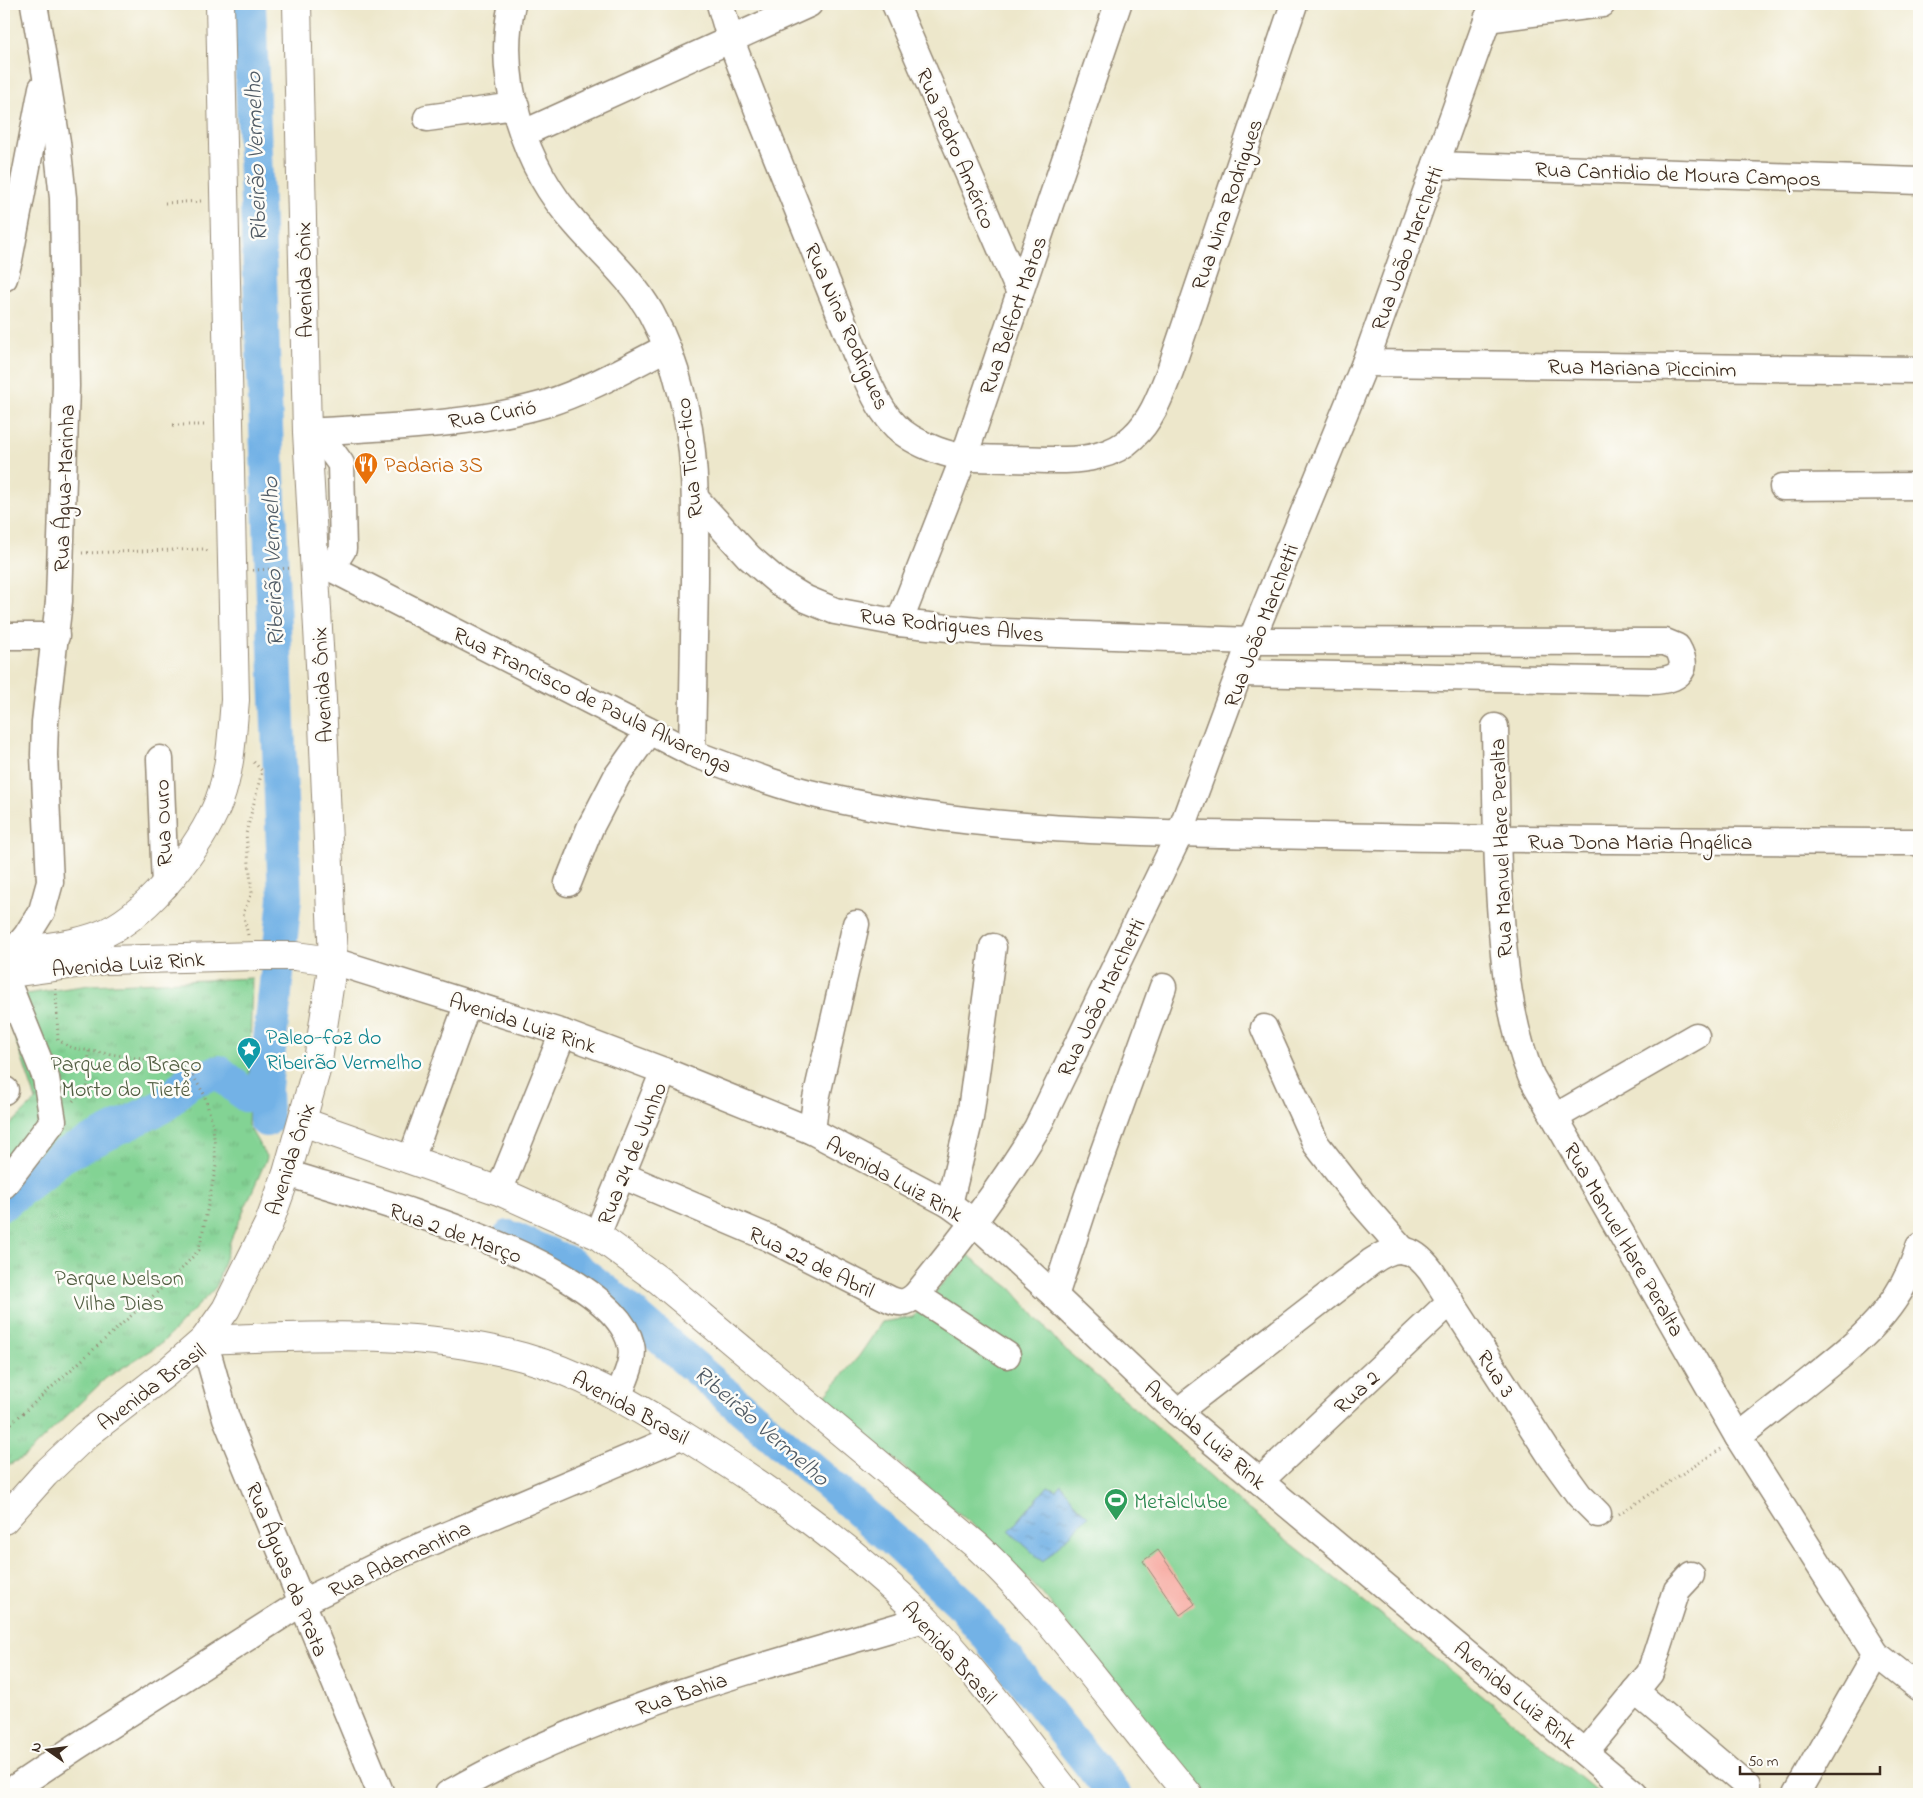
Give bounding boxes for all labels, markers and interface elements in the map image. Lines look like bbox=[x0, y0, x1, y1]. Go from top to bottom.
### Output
street label: Rua Pedro Américo bbox=[906, 64, 1003, 235]
water label: Ribeirão Vermelho bbox=[237, 70, 278, 243]
street label: Rua Nina Rodrigues bbox=[1185, 115, 1274, 295]
street label: Rua Cantidio de Moura Campos bbox=[1534, 155, 1822, 197]
street label: Rua João Marchetti bbox=[1364, 162, 1453, 336]
street label: Avenida Ônix bbox=[289, 221, 323, 338]
street label: Rua Belfort Matos bbox=[973, 232, 1057, 400]
street label: Rua Nina Rodrigues bbox=[793, 239, 896, 416]
street label: Rua Mariana Piccinim bbox=[1547, 352, 1737, 388]
street label: Rua Curió bbox=[446, 392, 539, 439]
street label: Rua Tico-tico bbox=[669, 396, 713, 519]
street label: Rua Água-Marinha bbox=[47, 404, 86, 572]
restaurant icon: Padaria 3S bbox=[353, 451, 379, 485]
place label: Padaria 3S bbox=[384, 451, 483, 483]
water label: Ribeirão Vermelho bbox=[254, 475, 295, 648]
street label: Rua João Marchetti bbox=[1217, 539, 1309, 713]
street label: Rua Rodrigues Alves bbox=[858, 601, 1045, 654]
street label: Rua Francisco de Paula Alvarenga bbox=[446, 620, 737, 784]
street label: Avenida Ônix bbox=[305, 626, 343, 744]
street label: Rua Manuel Hare Peralta bbox=[1483, 738, 1523, 958]
street label: Rua Ouro bbox=[147, 779, 183, 867]
street label: Rua Dona Maria Angélica bbox=[1528, 828, 1752, 861]
street label: Rua João Marchetti bbox=[1050, 913, 1155, 1083]
street label: Avenida Luiz Rink bbox=[51, 945, 206, 987]
street label: Avenida Luiz Rink bbox=[444, 986, 600, 1064]
place label: Paleo-foz do Ribeirão Vermelho bbox=[266, 1023, 422, 1080]
place icon: Paleo-foz do Ribeirão Vermelho bbox=[236, 1036, 262, 1070]
park label: Parque do Braço Morto do Tietê bbox=[50, 1050, 202, 1107]
street label: Rua 24 de Junho bbox=[591, 1078, 677, 1230]
street label: Avenida Ônix bbox=[259, 1100, 325, 1220]
street label: Avenida Luiz Rink bbox=[819, 1130, 969, 1232]
street label: Rua Manuel Hare Peralta bbox=[1554, 1137, 1691, 1344]
street label: Rua 2 de Março bbox=[384, 1196, 526, 1274]
street label: Rua 22 de Abril bbox=[742, 1219, 879, 1308]
park label: Parque Nelson Vilha Dias bbox=[54, 1264, 184, 1321]
street label: Avenida Brasil bbox=[91, 1337, 214, 1440]
street label: Rua 3 bbox=[1467, 1344, 1522, 1405]
water label: Ribeirão Vermelho bbox=[685, 1358, 837, 1497]
street label: Rua 2 bbox=[1328, 1363, 1388, 1423]
street label: Avenida Brasil bbox=[565, 1364, 694, 1455]
street label: Avenida Luiz Rink bbox=[1136, 1374, 1273, 1499]
street label: Rua Águas da Prata bbox=[235, 1478, 335, 1663]
sports icon: Metalclube bbox=[1103, 1487, 1129, 1521]
place label: Metalclube bbox=[1134, 1487, 1228, 1519]
street label: Rua Adamantina bbox=[324, 1514, 477, 1608]
street label: Avenida Brasil bbox=[893, 1595, 1003, 1713]
street label: Avenida Luiz Rink bbox=[1445, 1635, 1583, 1758]
street label: Rua Bahia bbox=[632, 1665, 732, 1726]
north arrow bbox=[22, 1726, 72, 1776]
text: N bbox=[26, 1740, 48, 1754]
scale bar bbox=[1740, 1743, 1880, 1775]
text: 50 m bbox=[1748, 1751, 1779, 1773]

